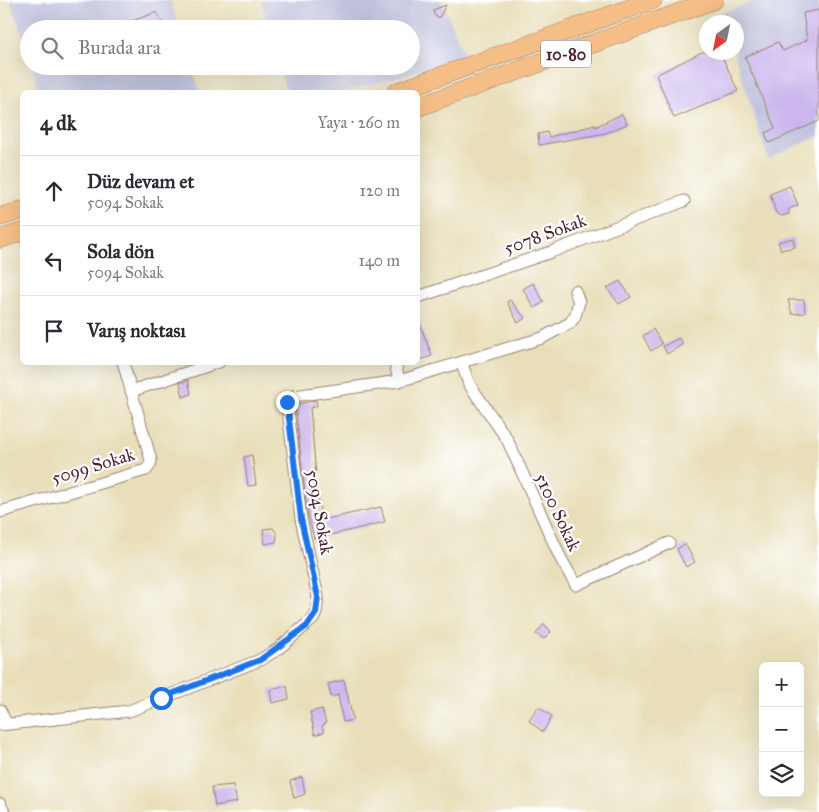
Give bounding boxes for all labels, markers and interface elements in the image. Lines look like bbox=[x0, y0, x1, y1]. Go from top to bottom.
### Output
north arrow bbox=[699, 15, 744, 60]
search box bbox=[20, 20, 420, 75]
icon: search bbox=[38, 34, 66, 62]
text: Burada ara bbox=[78, 36, 161, 59]
road number: 10-80 bbox=[541, 41, 591, 68]
text: 4 dk bbox=[40, 110, 77, 136]
text: Yaya · 260 m bbox=[317, 113, 400, 132]
text: Düz devam et bbox=[87, 170, 194, 193]
icon: ahead bbox=[40, 177, 68, 205]
text: 120 m bbox=[360, 181, 400, 200]
text: 5094 Sokak bbox=[87, 193, 164, 212]
street label: 5078 Sokak bbox=[501, 209, 590, 259]
text: Sola dön bbox=[87, 240, 154, 263]
icon: left bbox=[40, 247, 68, 275]
text: 140 m bbox=[359, 251, 400, 270]
text: 5094 Sokak bbox=[87, 263, 164, 282]
icon: arrive bbox=[40, 317, 68, 345]
text: Varış noktası bbox=[87, 319, 186, 342]
route end bbox=[276, 391, 299, 414]
street label: 5099 Sokak bbox=[49, 443, 138, 489]
street label: 5094 Sokak bbox=[302, 468, 338, 557]
street label: 5100 Sokak bbox=[530, 469, 586, 555]
map controls bbox=[759, 662, 804, 797]
button: + bbox=[759, 662, 804, 707]
route start bbox=[150, 687, 173, 710]
button: − bbox=[759, 707, 804, 752]
button: layers bbox=[759, 752, 804, 797]

